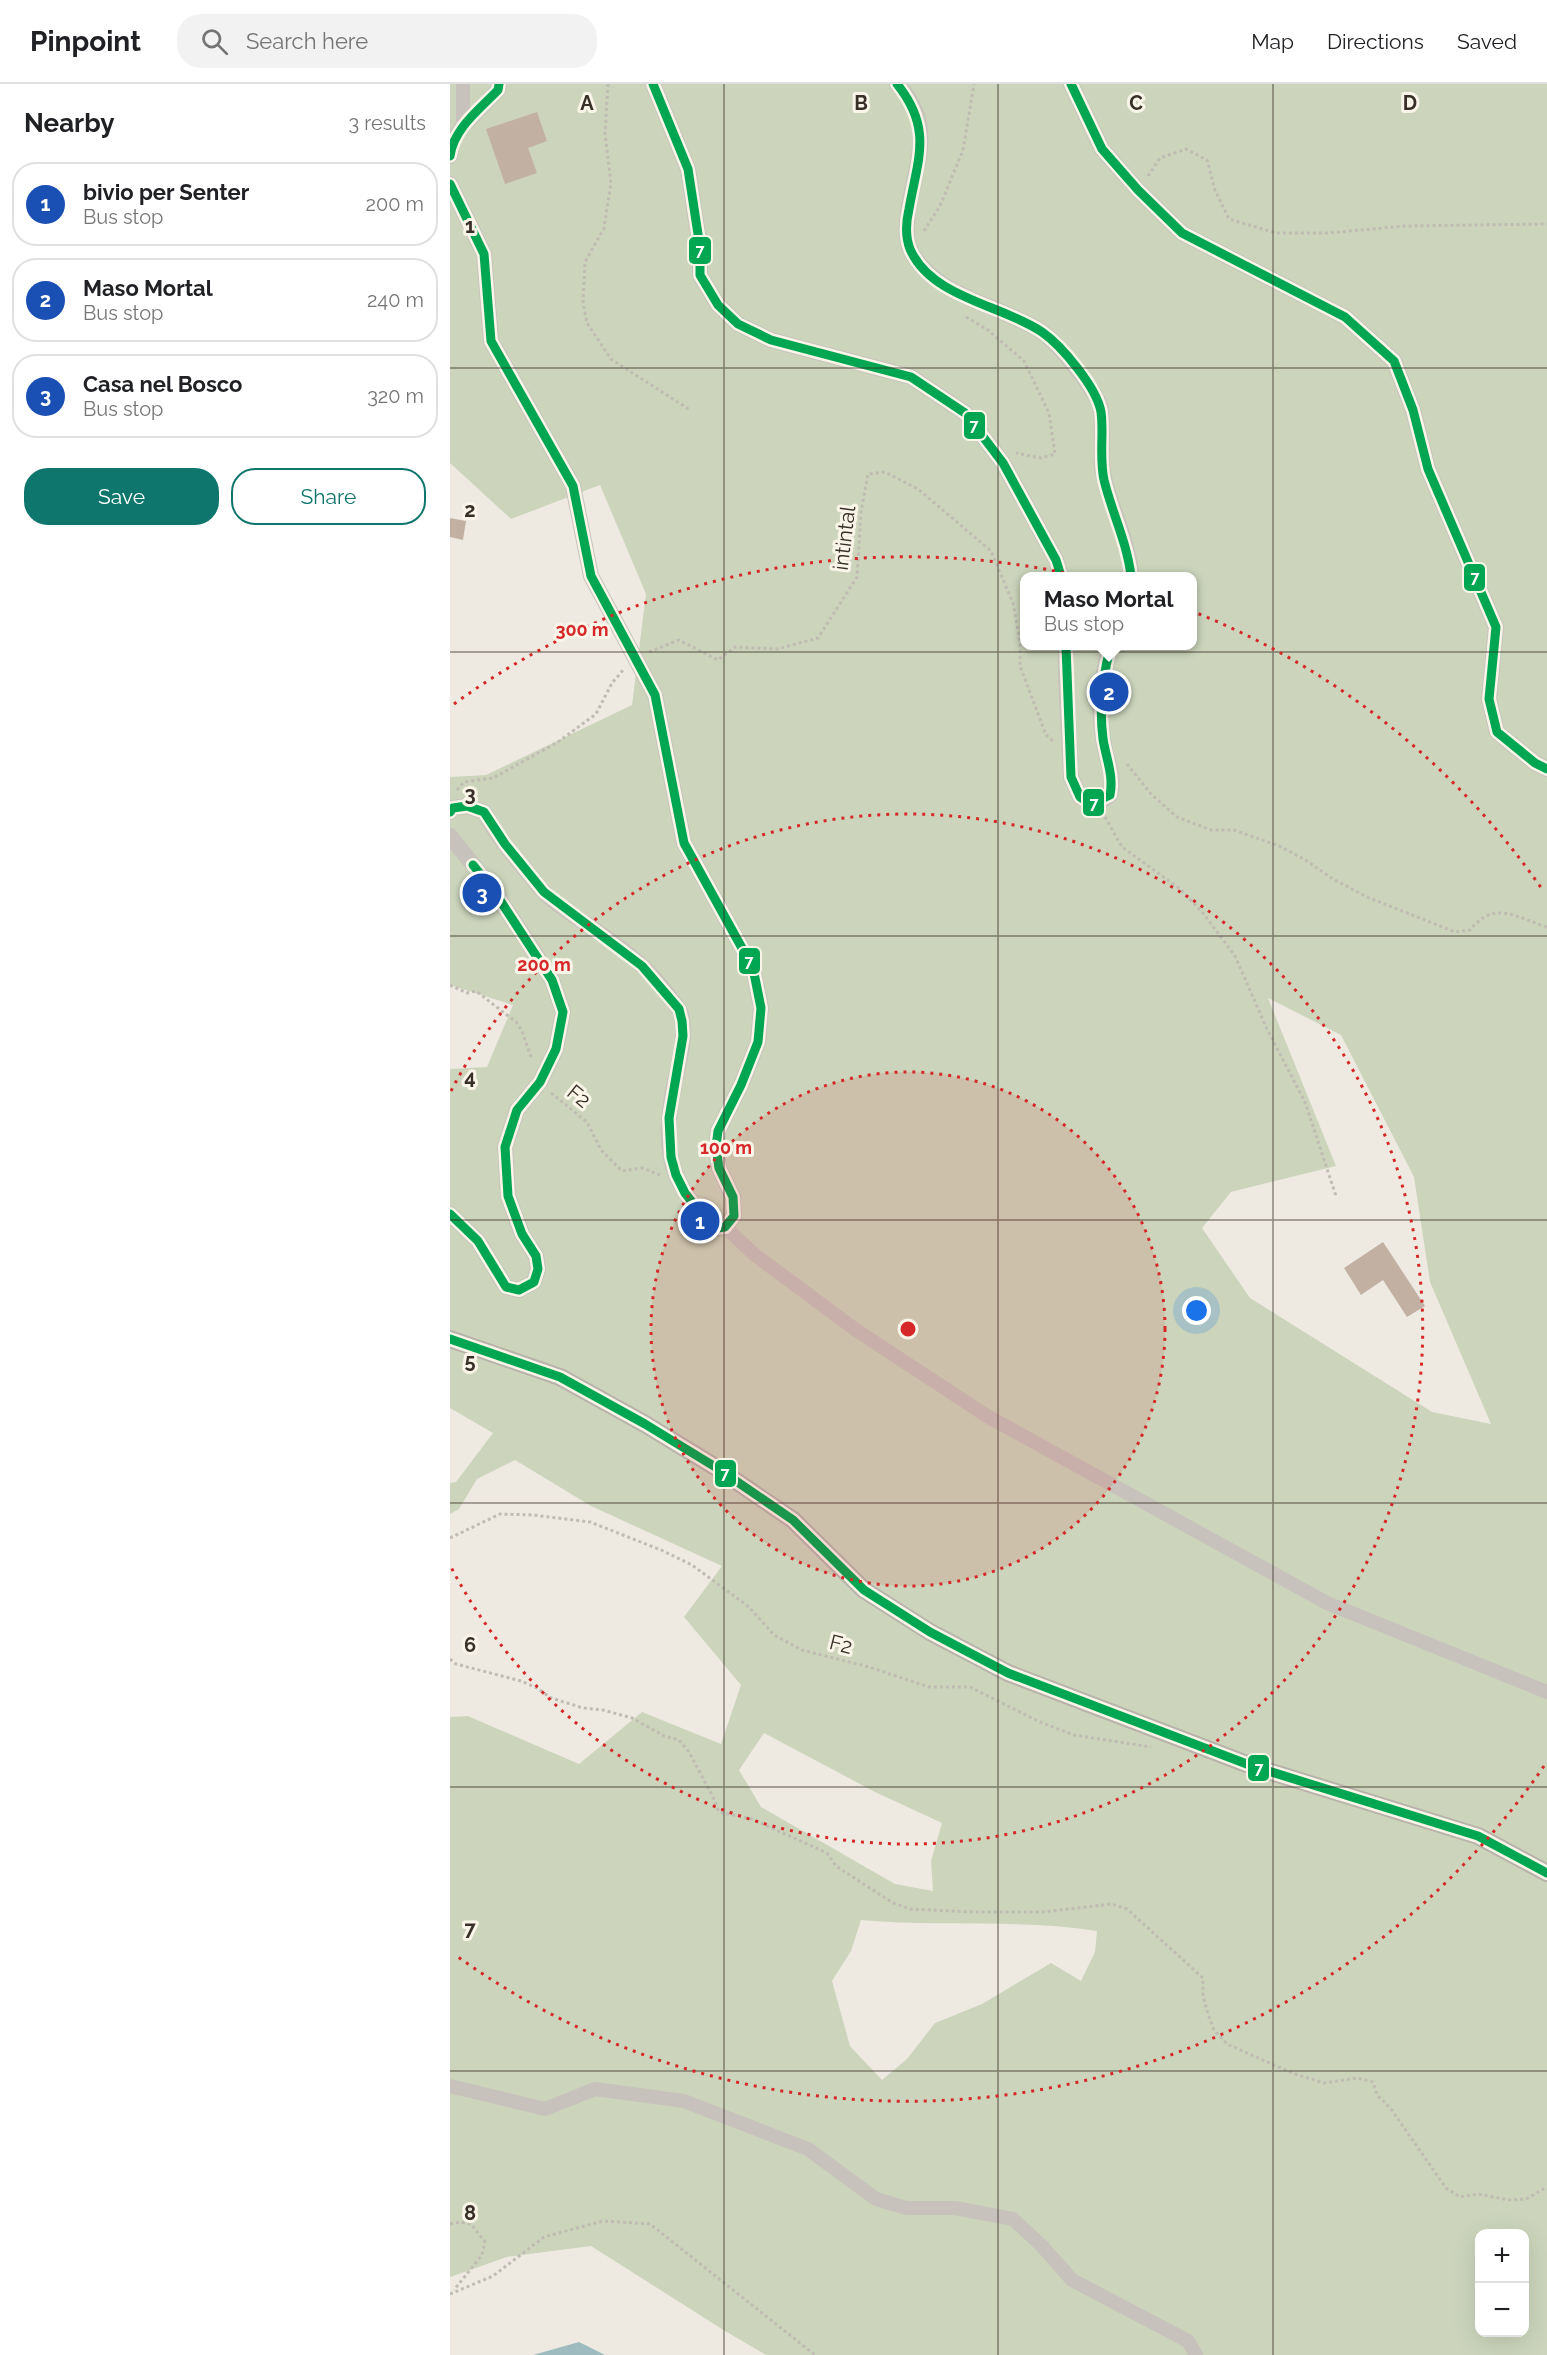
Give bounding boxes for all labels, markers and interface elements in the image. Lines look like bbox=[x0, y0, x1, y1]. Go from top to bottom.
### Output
search box bbox=[177, 14, 597, 68]
text: Pinpoint bbox=[30, 25, 141, 58]
icon: search bbox=[198, 25, 231, 58]
text: Search here bbox=[246, 28, 368, 54]
text: Map bbox=[1251, 29, 1294, 54]
text: Directions bbox=[1327, 29, 1424, 54]
text: Saved bbox=[1457, 29, 1517, 54]
text: A bbox=[580, 91, 594, 115]
text: B bbox=[854, 91, 868, 115]
text: C bbox=[1129, 91, 1143, 115]
text: D bbox=[1403, 91, 1417, 115]
text: Nearby bbox=[24, 108, 114, 138]
text: 3 results bbox=[348, 111, 426, 135]
text: bivio per Senter bbox=[83, 179, 249, 205]
text: 1 bbox=[41, 192, 50, 216]
text: 200 m bbox=[366, 192, 424, 216]
text: Bus stop bbox=[83, 205, 163, 229]
text: 1 bbox=[465, 214, 475, 238]
line badge: 7 bbox=[688, 236, 712, 265]
text: 7 bbox=[696, 241, 705, 260]
text: Maso Mortal bbox=[83, 275, 213, 301]
text: 2 bbox=[40, 288, 51, 312]
text: 240 m bbox=[367, 288, 424, 312]
text: Bus stop bbox=[83, 301, 163, 325]
text: Casa nel Bosco bbox=[83, 371, 242, 397]
text: 3 bbox=[40, 384, 51, 408]
text: 320 m bbox=[367, 384, 424, 408]
text: Bus stop bbox=[83, 397, 163, 421]
line badge: 7 bbox=[963, 411, 986, 440]
text: 7 bbox=[970, 416, 979, 435]
button: Save bbox=[24, 468, 219, 525]
button: Share bbox=[231, 468, 426, 525]
text: 2 bbox=[464, 498, 476, 522]
street label: intintal bbox=[828, 504, 860, 572]
line badge: 7 bbox=[1463, 563, 1486, 592]
text: 7 bbox=[1471, 568, 1480, 587]
popup bbox=[1020, 572, 1197, 650]
text: Maso Mortal bbox=[1044, 586, 1173, 612]
text: Bus stop bbox=[1044, 612, 1124, 636]
text: 300 m bbox=[555, 619, 609, 640]
pin: 2 bbox=[1090, 670, 1128, 714]
text: 3 bbox=[464, 782, 476, 806]
line badge: 7 bbox=[1082, 788, 1105, 817]
text: 7 bbox=[1090, 794, 1099, 813]
pin: 3 bbox=[462, 870, 501, 916]
line badge: 7 bbox=[738, 947, 761, 975]
text: 7 bbox=[745, 952, 754, 971]
text: 200 m bbox=[517, 954, 571, 975]
text: 4 bbox=[464, 1065, 476, 1089]
street label: F2 bbox=[562, 1079, 596, 1113]
text: 100 m bbox=[700, 1137, 752, 1158]
pin: 1 bbox=[680, 1198, 720, 1244]
your location bbox=[1182, 1296, 1211, 1325]
centre of rings bbox=[898, 1319, 918, 1339]
text: 5 bbox=[464, 1349, 476, 1373]
line badge: 7 bbox=[714, 1459, 737, 1488]
text: 7 bbox=[721, 1464, 730, 1483]
street label: F2 bbox=[827, 1629, 855, 1659]
text: 6 bbox=[464, 1633, 476, 1657]
line badge: 7 bbox=[1247, 1754, 1270, 1782]
text: 7 bbox=[1255, 1759, 1264, 1778]
text: 7 bbox=[464, 1917, 476, 1941]
text: 8 bbox=[464, 2201, 476, 2225]
map controls bbox=[1475, 2229, 1529, 2337]
button: + bbox=[1475, 2229, 1529, 2283]
button: − bbox=[1475, 2283, 1529, 2337]

